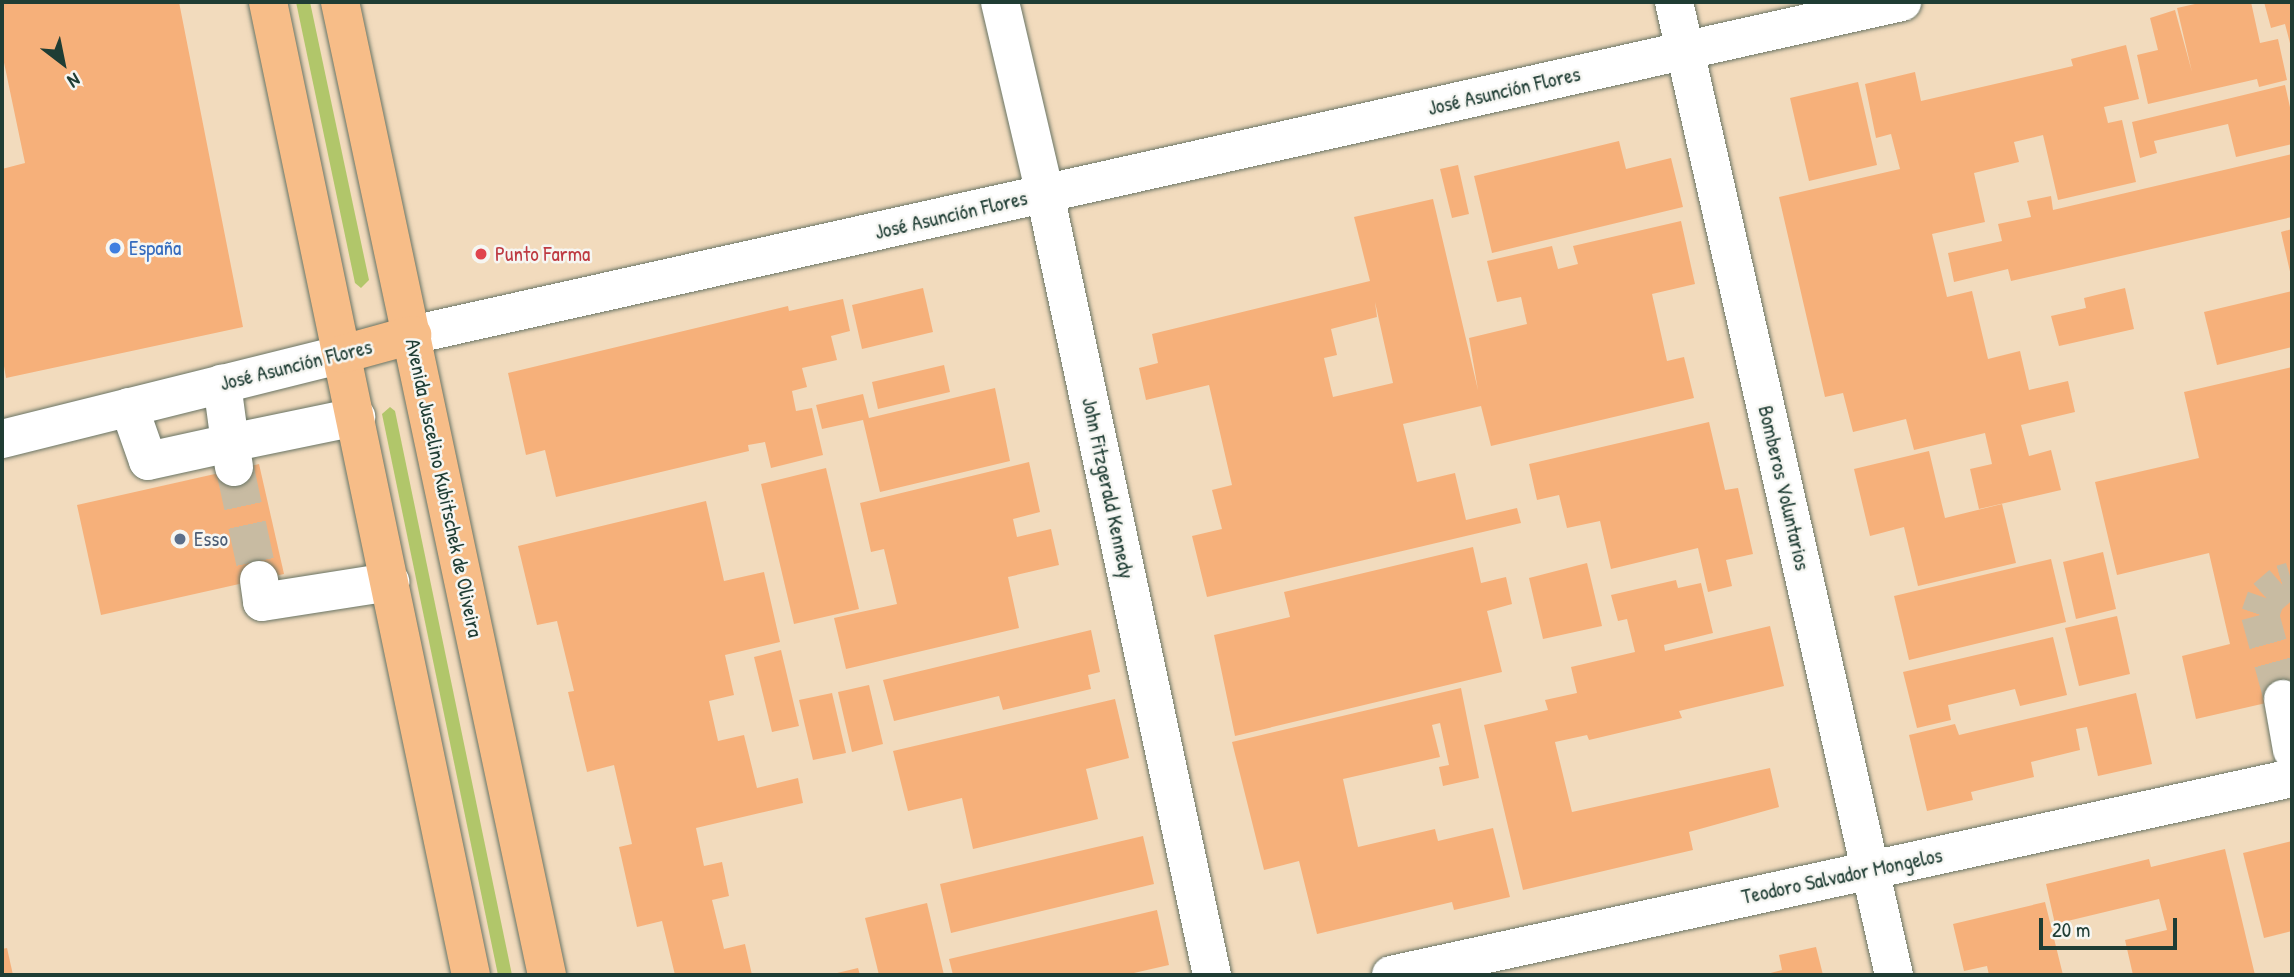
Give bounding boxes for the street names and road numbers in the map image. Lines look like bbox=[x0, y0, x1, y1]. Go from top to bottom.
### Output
street label: José Asunción Flores bbox=[1425, 61, 1583, 121]
street label: José Asunción Flores bbox=[872, 185, 1030, 245]
street label: José Asunción Flores bbox=[217, 334, 375, 396]
street label: Avenida Juscelino Kubitschek de Oliveira bbox=[400, 337, 488, 639]
street label: John Fitzgerald Kennedy bbox=[1076, 395, 1140, 581]
street label: Bomberos Voluntarios bbox=[1753, 403, 1815, 573]
street label: Teodoro Salvador Mongelos bbox=[1739, 842, 1945, 910]

